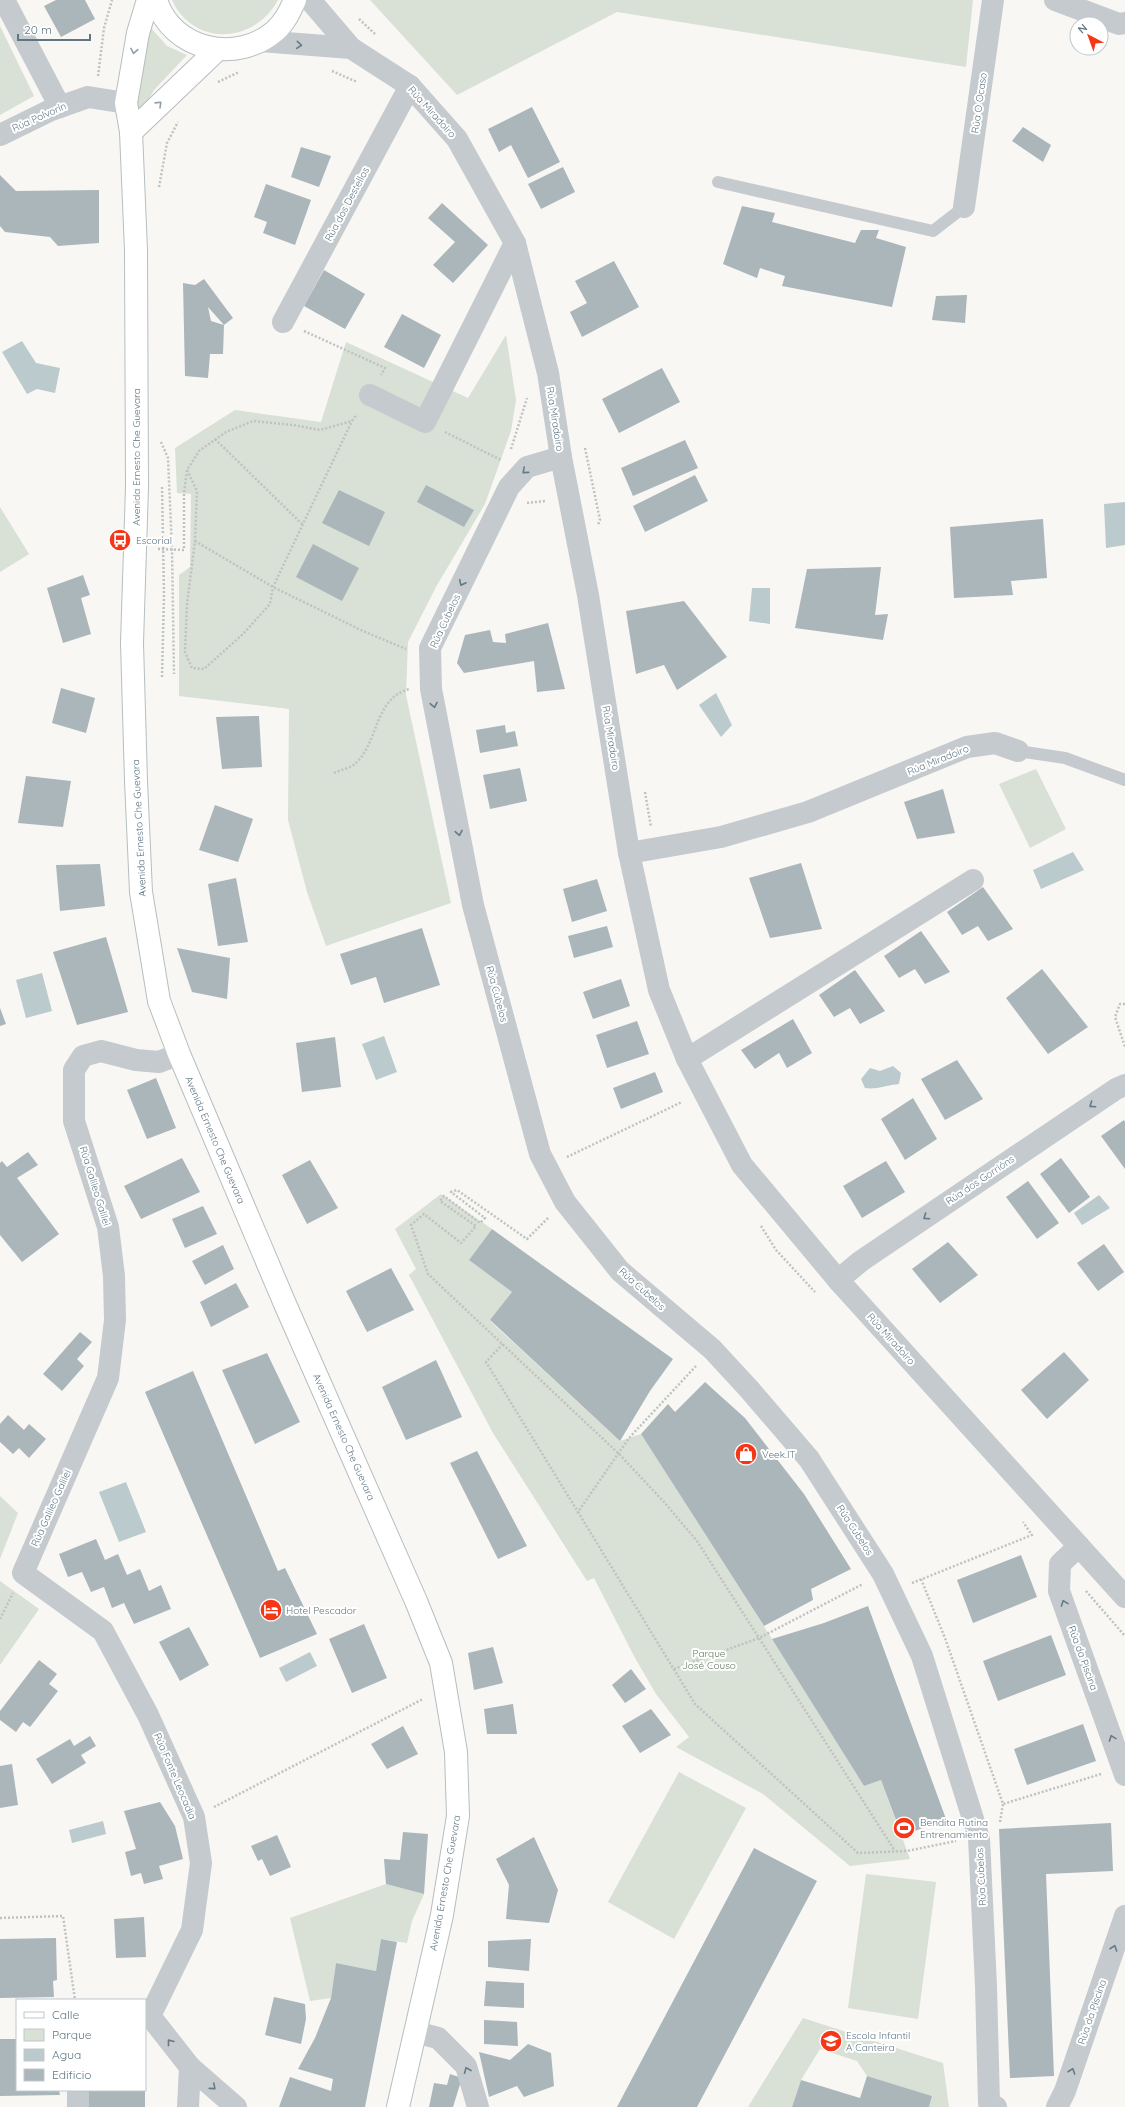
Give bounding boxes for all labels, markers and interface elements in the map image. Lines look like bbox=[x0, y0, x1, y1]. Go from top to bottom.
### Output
scale bar bbox=[18, 16, 90, 42]
north arrow bbox=[1069, 16, 1109, 56]
text: N bbox=[1075, 21, 1090, 36]
text: 20 m bbox=[24, 22, 52, 37]
one-way arrow bbox=[296, 40, 302, 49]
one-way arrow bbox=[130, 48, 139, 54]
street label: Rúa O Ocaso bbox=[968, 72, 990, 134]
street label: Rúa Miradoiro bbox=[405, 83, 459, 141]
street label: Rúa Polvorín bbox=[10, 99, 68, 135]
one-way arrow bbox=[154, 102, 162, 109]
street label: Rúa dos Destellos bbox=[322, 164, 372, 243]
street label: Rúa Miradoiro bbox=[543, 386, 567, 452]
street label: Avenida Ernesto Che Guevara bbox=[130, 388, 143, 526]
one-way arrow bbox=[522, 466, 530, 473]
bus stop icon: Escorial bbox=[107, 527, 133, 553]
place label: Escorial bbox=[136, 534, 172, 547]
one-way arrow bbox=[459, 579, 467, 586]
street label: Rúa Cubelos bbox=[427, 592, 463, 650]
one-way arrow bbox=[429, 702, 437, 708]
street label: Rúa Miradoiro bbox=[599, 705, 623, 771]
street label: Rúa Miradoiro bbox=[905, 742, 971, 778]
street label: Avenida Ernesto Che Guevara bbox=[129, 759, 149, 897]
one-way arrow bbox=[454, 830, 462, 836]
street label: Rúa Cubelos bbox=[483, 964, 511, 1024]
street label: Avenida Ernesto Che Guevara bbox=[182, 1074, 248, 1206]
one-way arrow bbox=[1089, 1100, 1096, 1108]
street label: Rúa Galileo Galilei bbox=[77, 1144, 113, 1228]
street label: Rúa dos Gorrións bbox=[943, 1152, 1017, 1208]
one-way arrow bbox=[923, 1212, 930, 1220]
street label: Rúa Cubelos bbox=[616, 1265, 668, 1313]
street label: Rúa Miradoiro bbox=[864, 1310, 918, 1368]
street label: Avenida Ernesto Che Guevara bbox=[310, 1372, 378, 1502]
shop icon: Veek.IT bbox=[733, 1441, 759, 1467]
place label: Veek.IT bbox=[762, 1448, 795, 1461]
street label: Rúa Galileo Galilei bbox=[28, 1468, 74, 1548]
street label: Rúa Cubelos bbox=[834, 1502, 876, 1558]
hotel icon: Hotel Pescador bbox=[258, 1597, 284, 1623]
one-way arrow bbox=[1060, 1599, 1068, 1606]
place label: Hotel Pescador bbox=[286, 1604, 357, 1617]
street label: Rúa da Piscina bbox=[1065, 1624, 1101, 1692]
park label: Parque José Couso bbox=[682, 1647, 736, 1672]
street label: Rúa Fonte Leocadia bbox=[151, 1731, 199, 1821]
one-way arrow bbox=[1109, 1735, 1117, 1742]
street label: Avenida Ernesto Che Guevara bbox=[427, 1814, 463, 1952]
sports icon: Bendita Rutina Entrenamiento bbox=[891, 1815, 917, 1841]
place label: Bendita Rutina Entrenamiento bbox=[920, 1816, 988, 1841]
street label: Rúa Cubelos bbox=[973, 1847, 989, 1906]
one-way arrow bbox=[1109, 1945, 1118, 1952]
street label: Rúa da Piscina bbox=[1075, 1978, 1109, 2046]
legend bbox=[16, 1999, 146, 2091]
text: Calle bbox=[52, 2007, 80, 2022]
text: Parque bbox=[52, 2027, 92, 2042]
school or university icon: Escola Infantil A Canteira bbox=[818, 2028, 844, 2054]
place label: Escola Infantil A Canteira bbox=[846, 2029, 910, 2054]
one-way arrow bbox=[168, 2039, 175, 2046]
text: Agua bbox=[52, 2047, 81, 2062]
one-way arrow bbox=[463, 2066, 471, 2073]
text: Edificio bbox=[52, 2067, 92, 2082]
one-way arrow bbox=[1067, 2068, 1075, 2075]
one-way arrow bbox=[209, 2083, 216, 2090]

